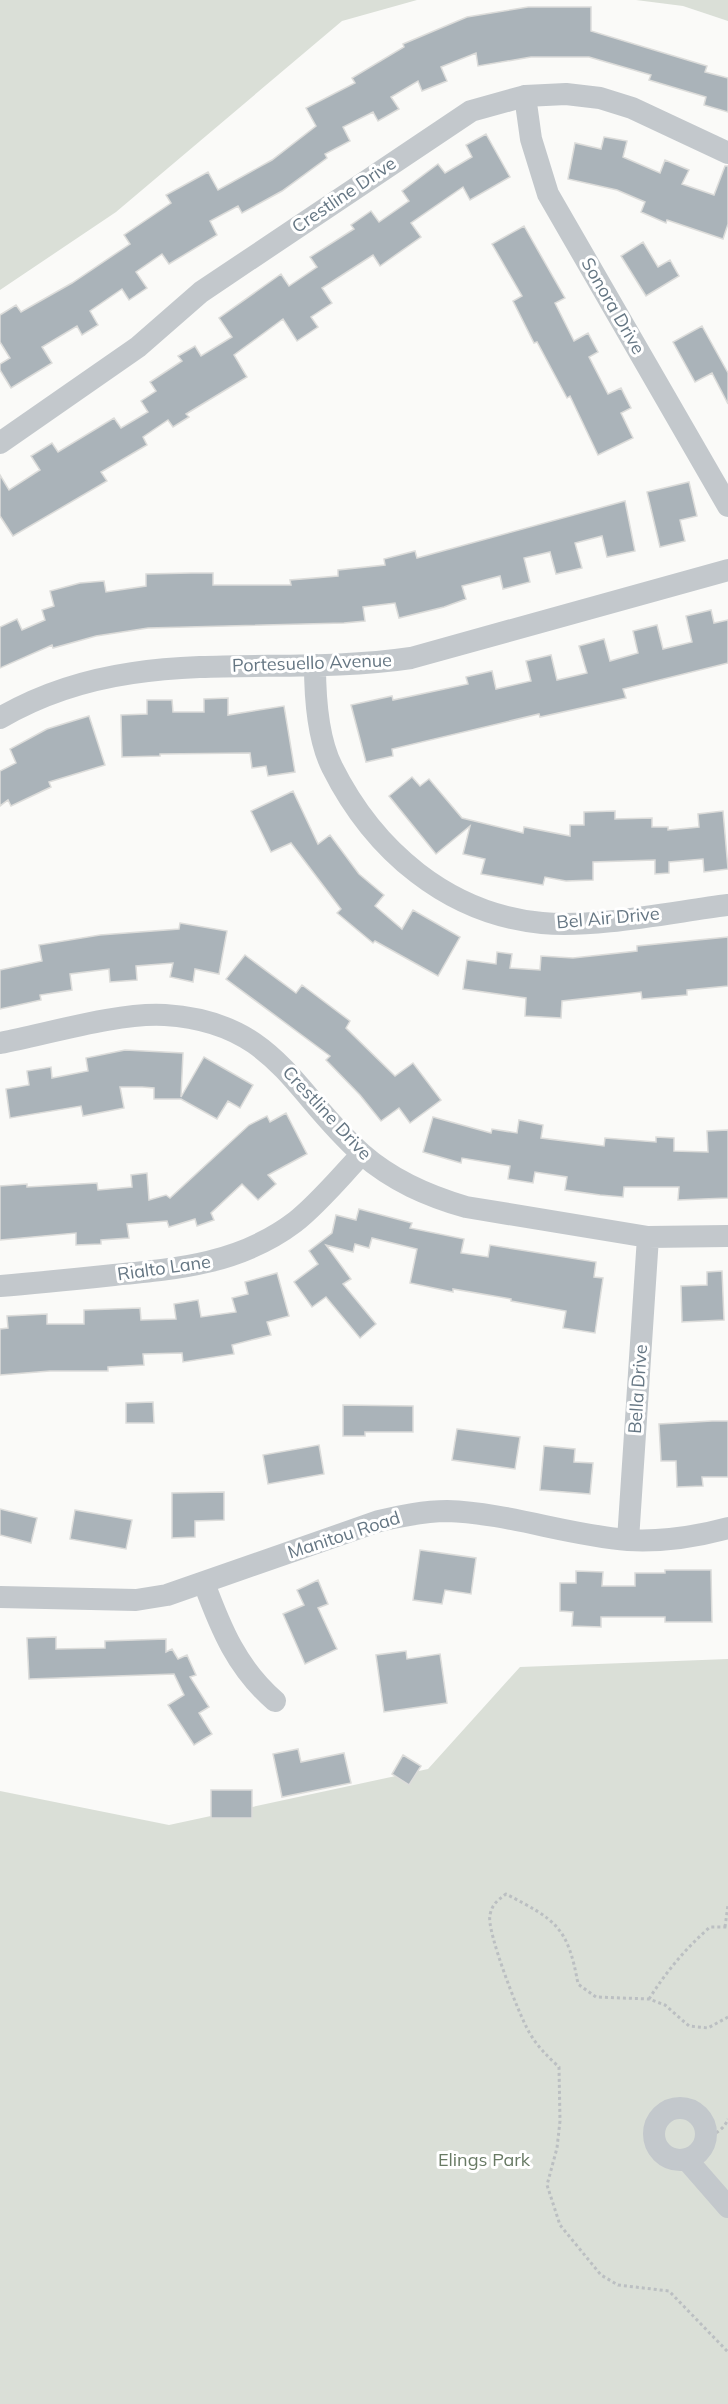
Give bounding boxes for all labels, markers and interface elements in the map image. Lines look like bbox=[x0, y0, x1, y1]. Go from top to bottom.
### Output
street label: Crestline Drive bbox=[287, 151, 400, 238]
street label: Sonora Drive bbox=[577, 253, 650, 358]
street label: Portesuello Avenue bbox=[232, 648, 392, 677]
street label: Bel Air Drive bbox=[556, 902, 660, 933]
street label: Crestline Drive bbox=[278, 1061, 377, 1165]
street label: Rialto Lane bbox=[116, 1250, 212, 1285]
street label: Bella Drive bbox=[623, 1343, 652, 1434]
street label: Manitou Road bbox=[285, 1506, 403, 1564]
park label: Elings Park bbox=[438, 2148, 531, 2171]

